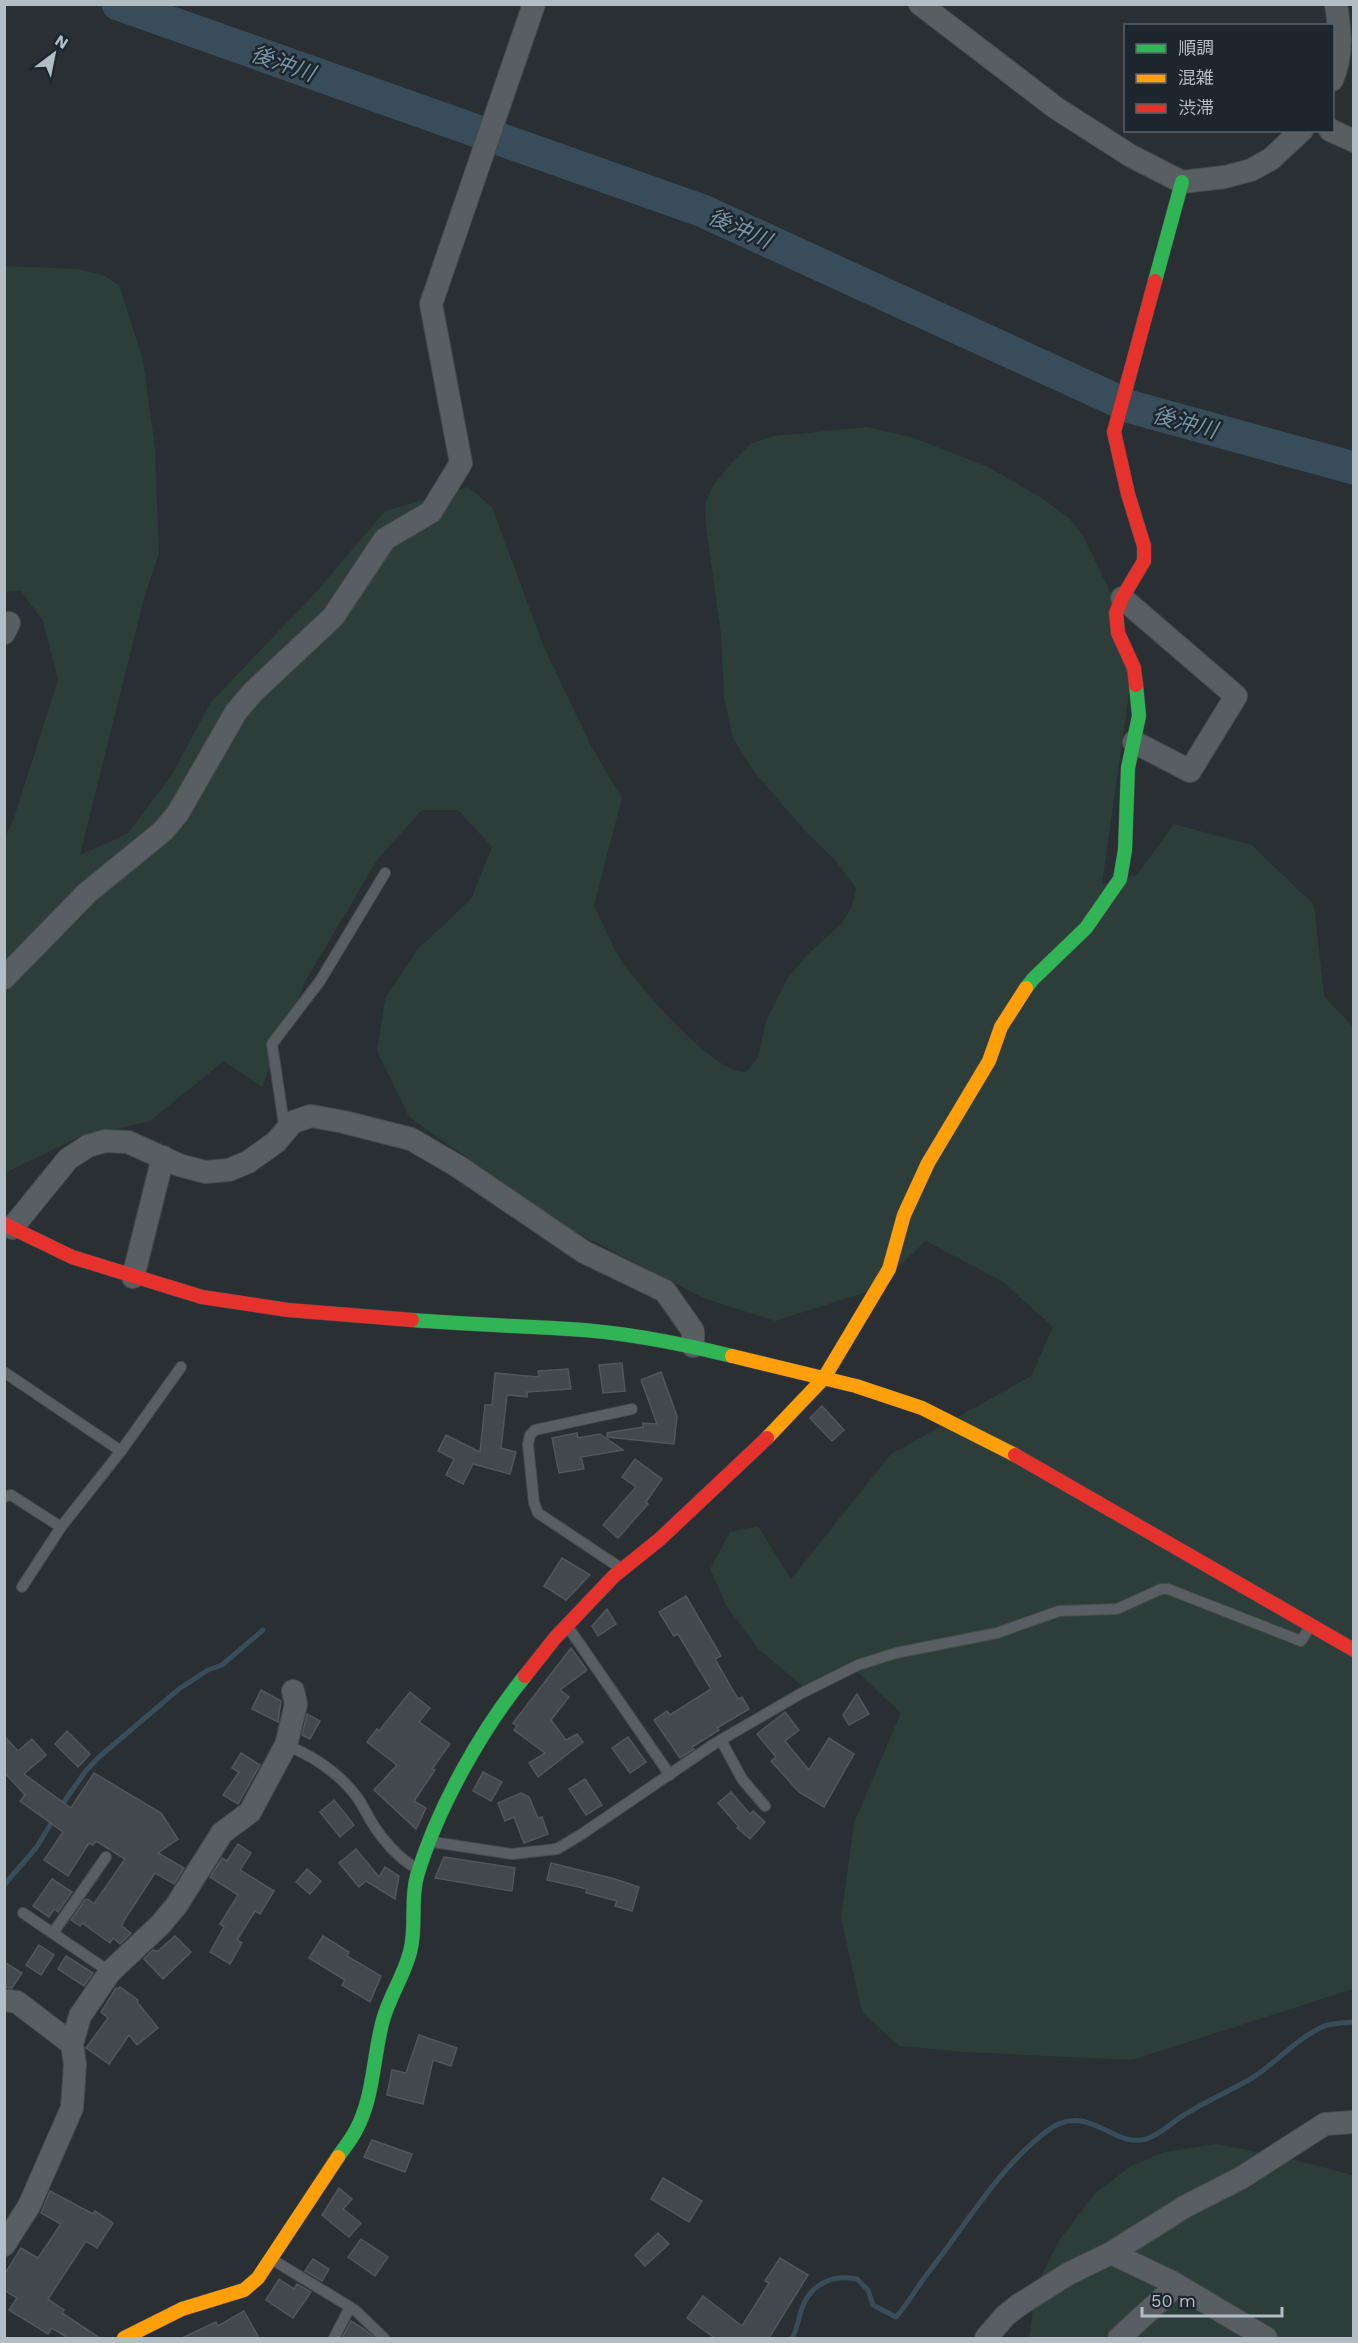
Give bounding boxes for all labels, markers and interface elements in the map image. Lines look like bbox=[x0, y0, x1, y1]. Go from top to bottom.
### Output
north arrow bbox=[24, 24, 84, 84]
legend bbox=[1124, 24, 1334, 132]
text: N bbox=[52, 31, 72, 53]
text: 順調 bbox=[1178, 37, 1214, 58]
water label: 後沖川 bbox=[248, 41, 320, 87]
text: 混雑 bbox=[1178, 67, 1214, 88]
text: 渋滞 bbox=[1178, 97, 1214, 118]
water label: 後沖川 bbox=[705, 204, 777, 254]
water label: 後沖川 bbox=[1150, 402, 1222, 444]
scale bar bbox=[1142, 2280, 1282, 2318]
text: 50 m bbox=[1151, 2290, 1196, 2311]

